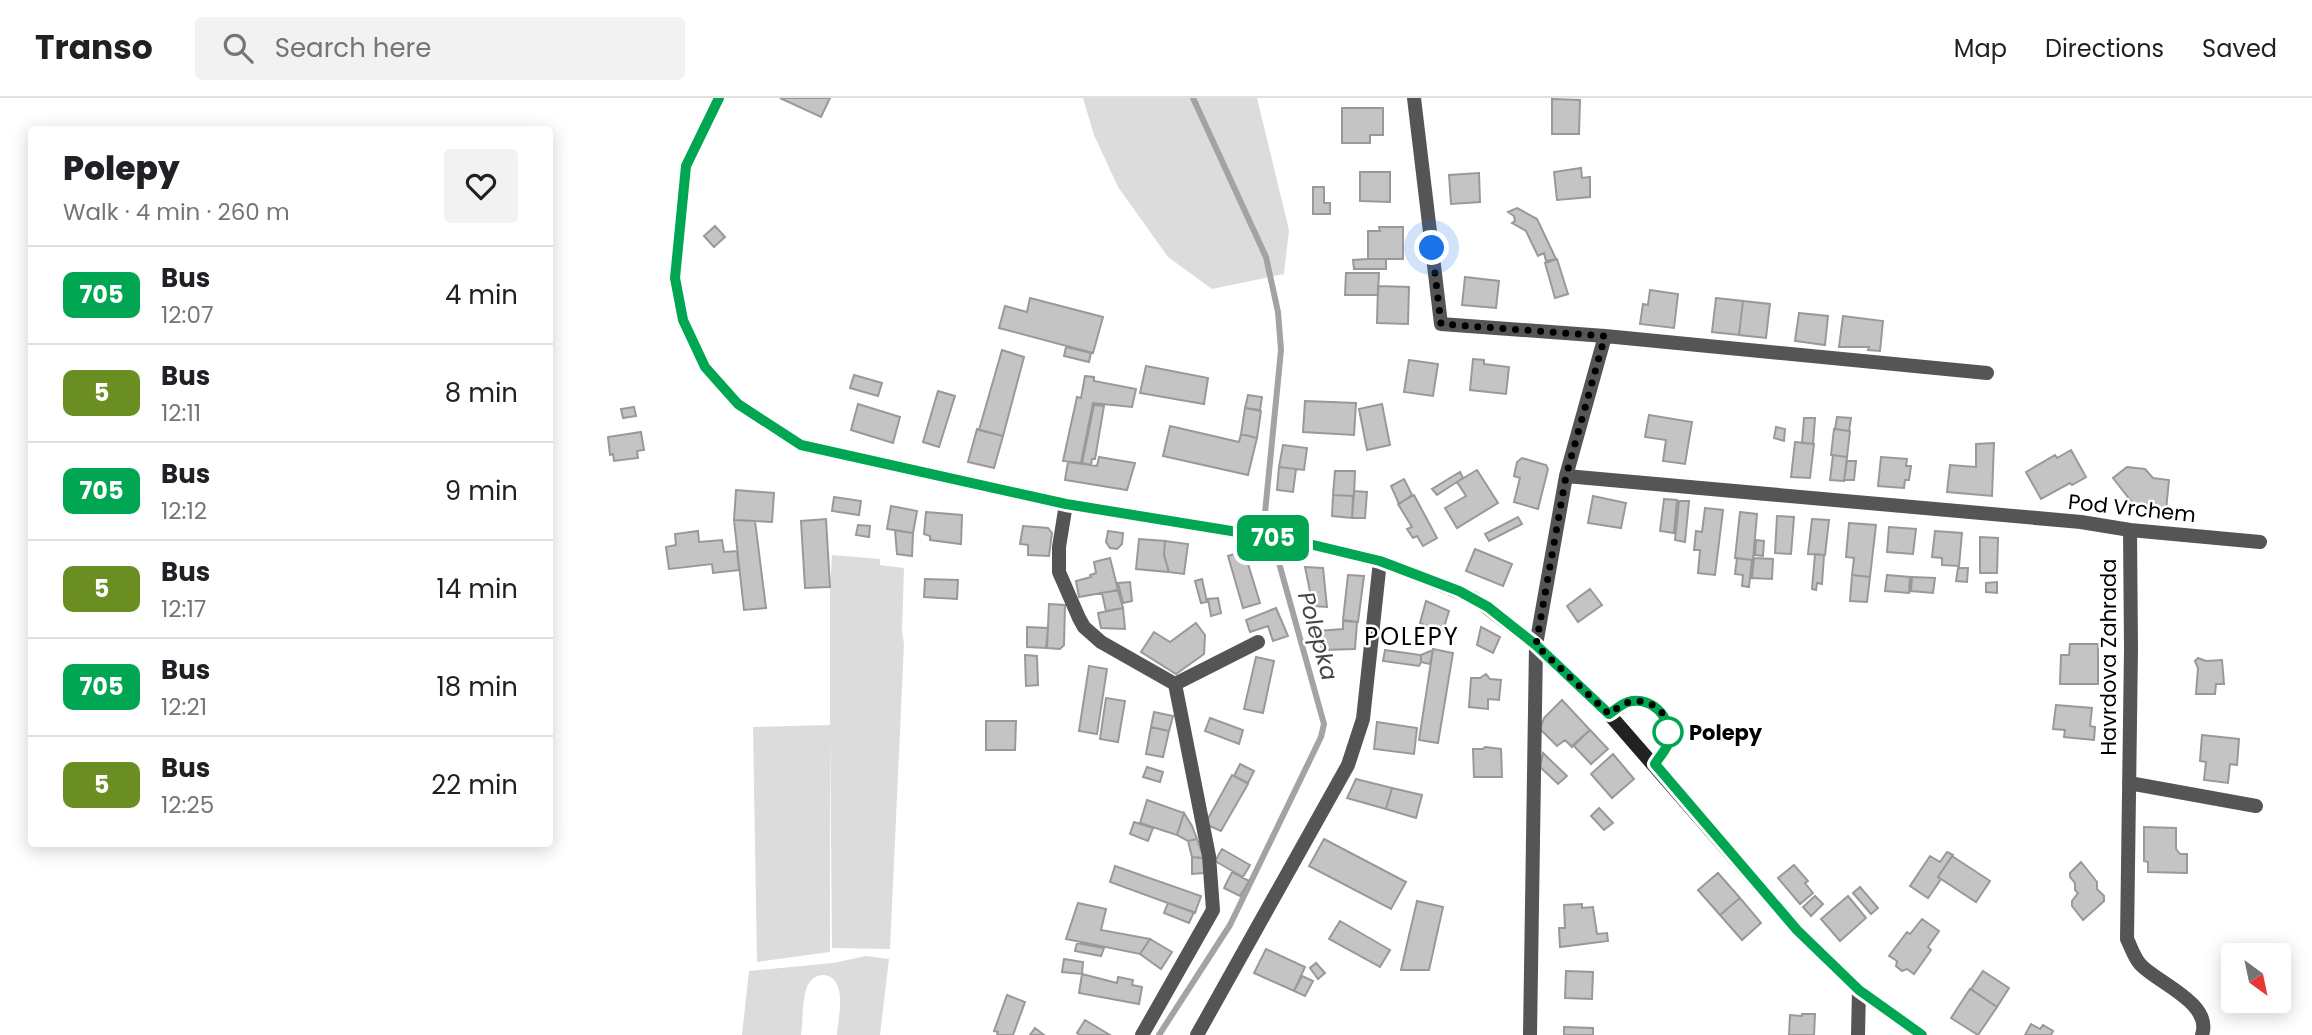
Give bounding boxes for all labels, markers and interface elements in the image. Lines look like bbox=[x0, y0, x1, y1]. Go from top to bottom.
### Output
search box bbox=[195, 17, 685, 80]
text: Transo bbox=[35, 24, 153, 71]
icon: search bbox=[219, 29, 257, 67]
text: Search here bbox=[275, 30, 431, 66]
text: Map bbox=[1954, 32, 2007, 65]
text: Directions bbox=[2045, 32, 2164, 65]
text: Saved bbox=[2202, 32, 2277, 65]
text: Polepy bbox=[63, 145, 180, 192]
button: heart bbox=[444, 149, 518, 223]
text: Walk · 4 min · 260 m bbox=[63, 196, 290, 228]
your location bbox=[1414, 230, 1449, 265]
text: Bus bbox=[161, 260, 210, 296]
text: 4 min bbox=[445, 277, 518, 313]
text: 705 bbox=[79, 278, 124, 311]
text: 12:07 bbox=[161, 299, 214, 331]
text: Bus bbox=[161, 358, 210, 394]
text: 8 min bbox=[445, 375, 518, 411]
text: 5 bbox=[94, 376, 109, 409]
text: 12:11 bbox=[161, 397, 201, 429]
text: Bus bbox=[161, 456, 210, 492]
text: 9 min bbox=[445, 473, 518, 509]
text: 705 bbox=[79, 474, 124, 507]
street label: Pod Vrchem bbox=[2067, 487, 2197, 529]
text: 12:12 bbox=[161, 495, 207, 527]
line badge: 705 bbox=[1233, 515, 1313, 561]
text: 705 bbox=[1251, 521, 1295, 554]
text: Bus bbox=[161, 554, 210, 590]
street label: Havrdova Zahrada bbox=[2094, 559, 2123, 755]
text: 14 min bbox=[437, 571, 518, 607]
text: 5 bbox=[94, 572, 109, 605]
water label: Polepka bbox=[1290, 588, 1346, 684]
text: 12:17 bbox=[161, 593, 206, 625]
district label: POLEPY bbox=[1364, 620, 1460, 653]
text: Bus bbox=[161, 652, 210, 688]
text: 18 min bbox=[437, 669, 518, 705]
text: 705 bbox=[79, 670, 124, 703]
text: 12:21 bbox=[161, 691, 207, 723]
marker: Polepy bbox=[1653, 717, 1683, 747]
place label: Polepy bbox=[1689, 718, 1763, 747]
text: Bus bbox=[161, 750, 210, 786]
text: 22 min bbox=[431, 767, 518, 803]
text: 5 bbox=[94, 768, 109, 801]
text: 12:25 bbox=[161, 789, 214, 821]
north arrow bbox=[2221, 943, 2291, 1013]
map controls bbox=[2221, 943, 2291, 1013]

